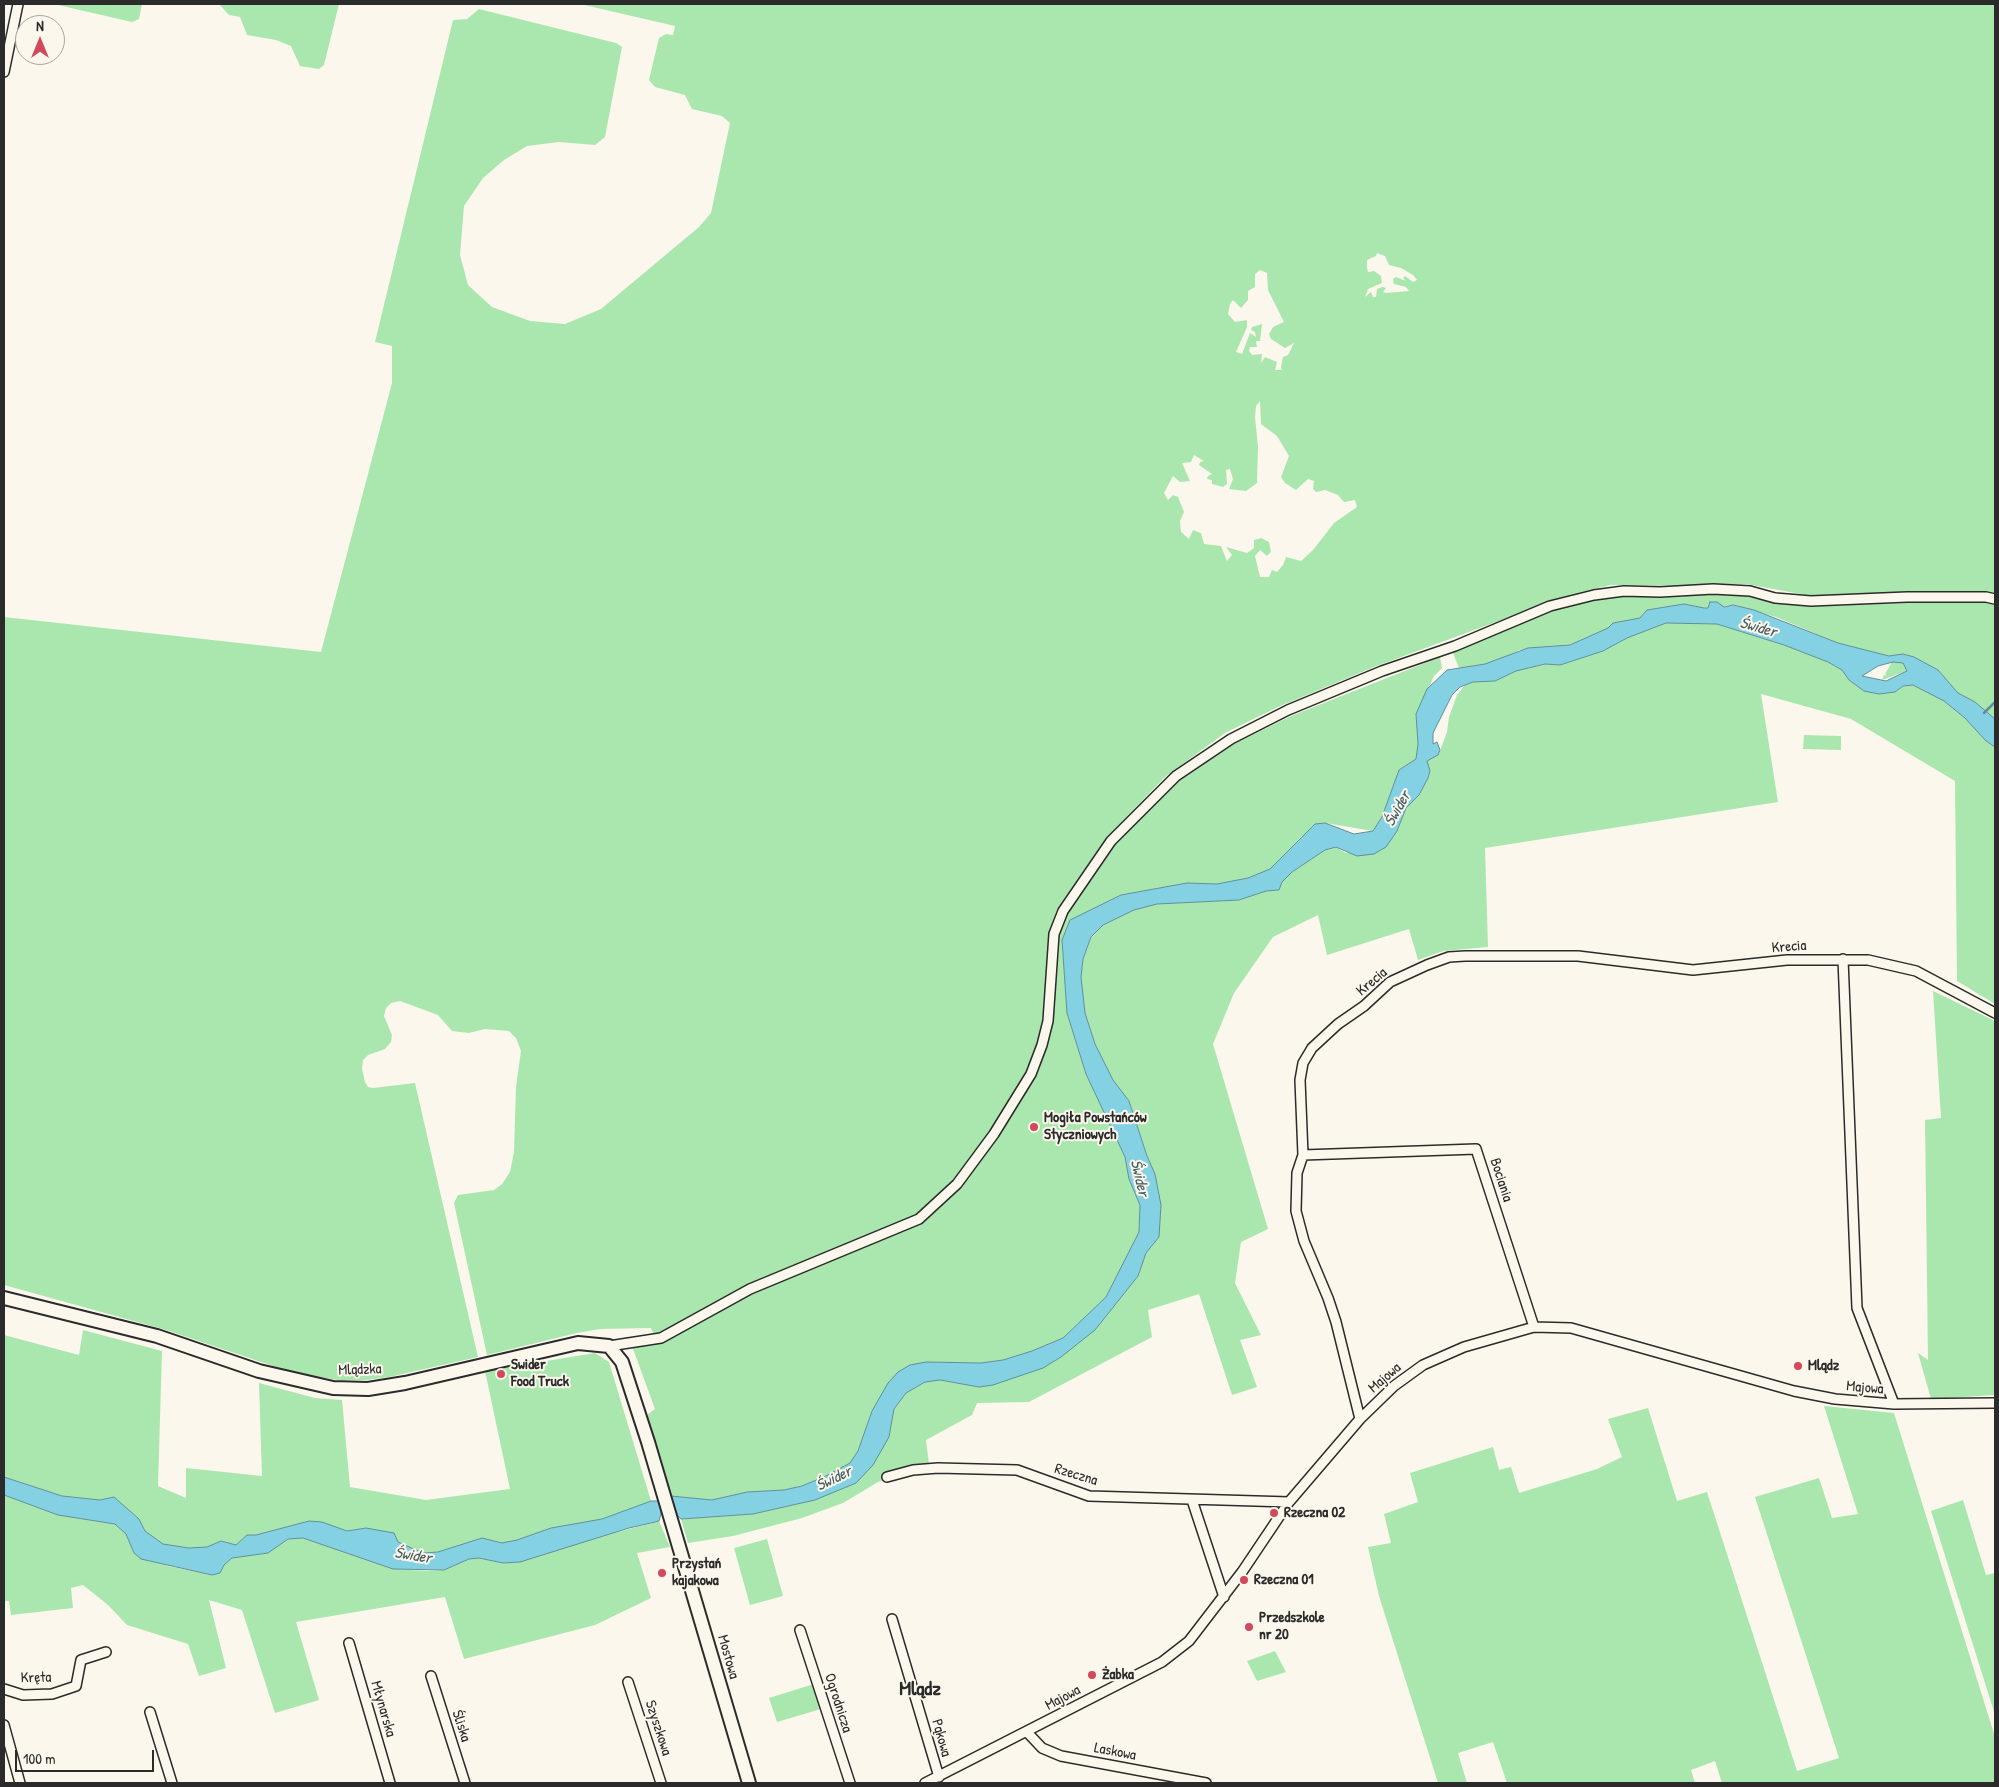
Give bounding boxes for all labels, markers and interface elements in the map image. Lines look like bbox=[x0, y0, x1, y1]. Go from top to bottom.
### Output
north arrow bbox=[15, 15, 65, 65]
text: N bbox=[36, 16, 44, 35]
water label: Świder bbox=[1738, 614, 1778, 642]
water label: Świder bbox=[1381, 788, 1415, 830]
street label: Krecia bbox=[1771, 937, 1807, 957]
street label: Krecia bbox=[1353, 964, 1391, 1000]
place label: Mogiła Powstańców Styczniowych bbox=[1044, 1109, 1147, 1144]
marker: Mogiła Powstańców Styczniowych bbox=[1028, 1121, 1040, 1133]
street label: Bociania bbox=[1486, 1156, 1516, 1204]
water label: Świder bbox=[1125, 1158, 1153, 1198]
place label: Swider Food Truck bbox=[511, 1356, 569, 1391]
place label: Mlądz bbox=[1808, 1357, 1839, 1375]
street label: Majowa bbox=[1365, 1359, 1405, 1397]
street label: Mlądzka bbox=[338, 1360, 382, 1380]
marker: Mlądz bbox=[1792, 1360, 1804, 1372]
marker: Swider Food Truck bbox=[495, 1368, 507, 1380]
street label: Majowa bbox=[1846, 1377, 1884, 1399]
street label: Rzeczna bbox=[1052, 1460, 1100, 1490]
water label: Świder bbox=[813, 1462, 855, 1496]
place label: Rzeczna 02 bbox=[1284, 1504, 1345, 1522]
marker: Rzeczna 02 bbox=[1268, 1507, 1280, 1519]
water label: Świder bbox=[393, 1544, 433, 1568]
place label: Przystań kajakowa bbox=[672, 1555, 721, 1590]
marker: Przystań kajakowa bbox=[656, 1567, 668, 1579]
place label: Rzeczna 01 bbox=[1254, 1571, 1314, 1589]
marker: Rzeczna 01 bbox=[1238, 1574, 1250, 1586]
place label: Przedszkole nr 20 bbox=[1259, 1609, 1325, 1644]
marker: Przedszkole nr 20 bbox=[1243, 1621, 1255, 1633]
street label: Mostowa bbox=[713, 1633, 743, 1681]
place label: Żabka bbox=[1102, 1666, 1134, 1684]
street label: Kręta bbox=[21, 1669, 51, 1687]
marker: Żabka bbox=[1086, 1669, 1098, 1681]
street label: Ogrodnicza bbox=[820, 1671, 856, 1735]
district label: Mlądz bbox=[899, 1678, 941, 1702]
street label: Młynarska bbox=[366, 1679, 400, 1739]
street label: Majowa bbox=[1042, 1681, 1084, 1715]
street label: Szyszkowa bbox=[641, 1698, 675, 1758]
street label: Śliska bbox=[447, 1708, 475, 1744]
street label: Pąkowa bbox=[927, 1717, 955, 1759]
street label: Laskowa bbox=[1093, 1739, 1137, 1765]
scale bar bbox=[18, 1740, 156, 1772]
text: 100 m bbox=[23, 1748, 56, 1769]

